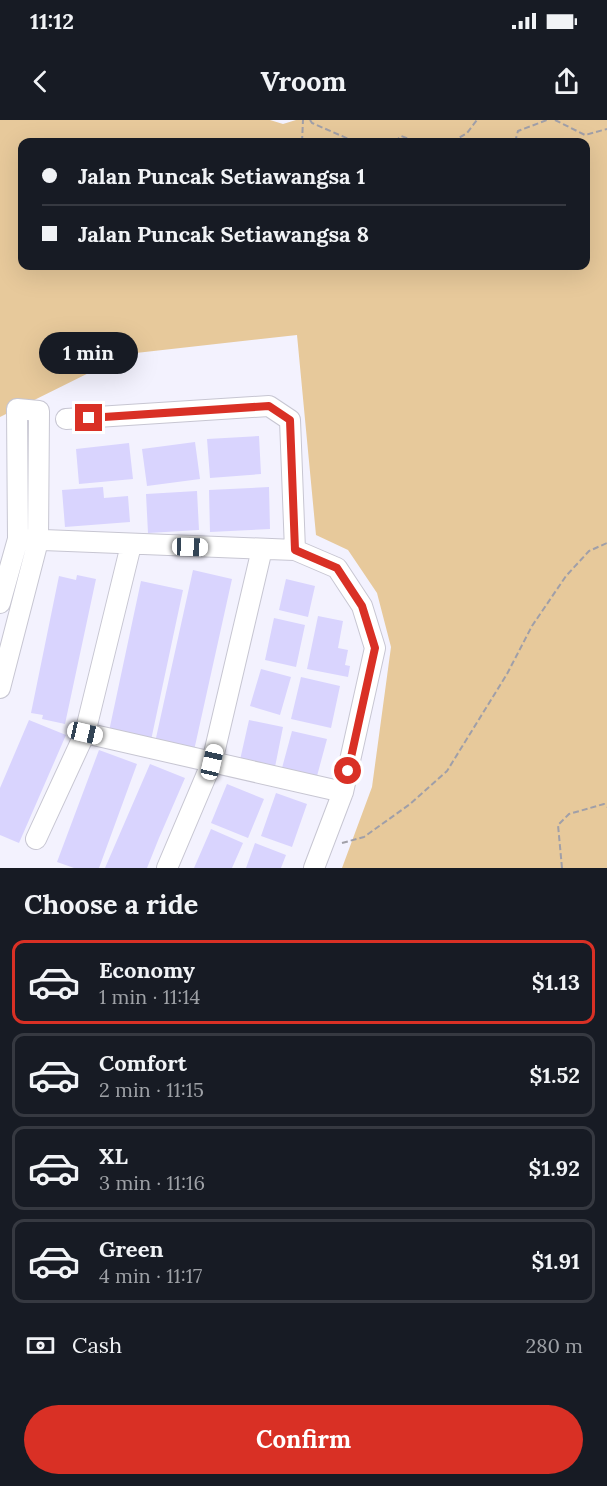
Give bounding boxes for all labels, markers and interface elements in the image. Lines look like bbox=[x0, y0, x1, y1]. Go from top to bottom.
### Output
text: 11:12 bbox=[30, 7, 74, 35]
text: Vroom bbox=[261, 64, 346, 98]
icon: back bbox=[24, 65, 57, 98]
icon: share bbox=[550, 65, 583, 98]
text: Jalan Puncak Setiawangsa 1 bbox=[78, 162, 365, 190]
text: Jalan Puncak Setiawangsa 8 bbox=[78, 220, 369, 248]
callout: 1 min bbox=[40, 331, 138, 373]
text: 1 min bbox=[63, 340, 114, 365]
route end bbox=[75, 404, 102, 431]
car bbox=[172, 537, 208, 557]
car bbox=[65, 720, 105, 746]
car bbox=[199, 742, 225, 782]
route start bbox=[334, 757, 361, 784]
text: Choose a ride bbox=[24, 887, 198, 921]
icon: car bbox=[27, 955, 81, 1009]
text: Economy bbox=[99, 956, 195, 984]
text: $1.13 bbox=[532, 968, 580, 996]
text: 1 min · 11:14 bbox=[99, 984, 200, 1009]
icon: car bbox=[27, 1048, 81, 1102]
text: Comfort bbox=[99, 1049, 187, 1077]
text: $1.52 bbox=[529, 1061, 580, 1089]
text: 2 min · 11:15 bbox=[99, 1077, 204, 1102]
icon: car bbox=[27, 1141, 81, 1195]
text: XL bbox=[99, 1142, 128, 1170]
text: $1.92 bbox=[529, 1154, 580, 1182]
text: 3 min · 11:16 bbox=[99, 1170, 205, 1195]
icon: car bbox=[27, 1234, 81, 1288]
text: Green bbox=[99, 1235, 164, 1263]
text: $1.91 bbox=[531, 1247, 580, 1275]
text: 4 min · 11:17 bbox=[99, 1263, 202, 1288]
icon: cash bbox=[24, 1329, 57, 1362]
text: Cash bbox=[72, 1331, 122, 1359]
text: 280 m bbox=[525, 1333, 583, 1358]
button: Confirm bbox=[24, 1405, 583, 1474]

